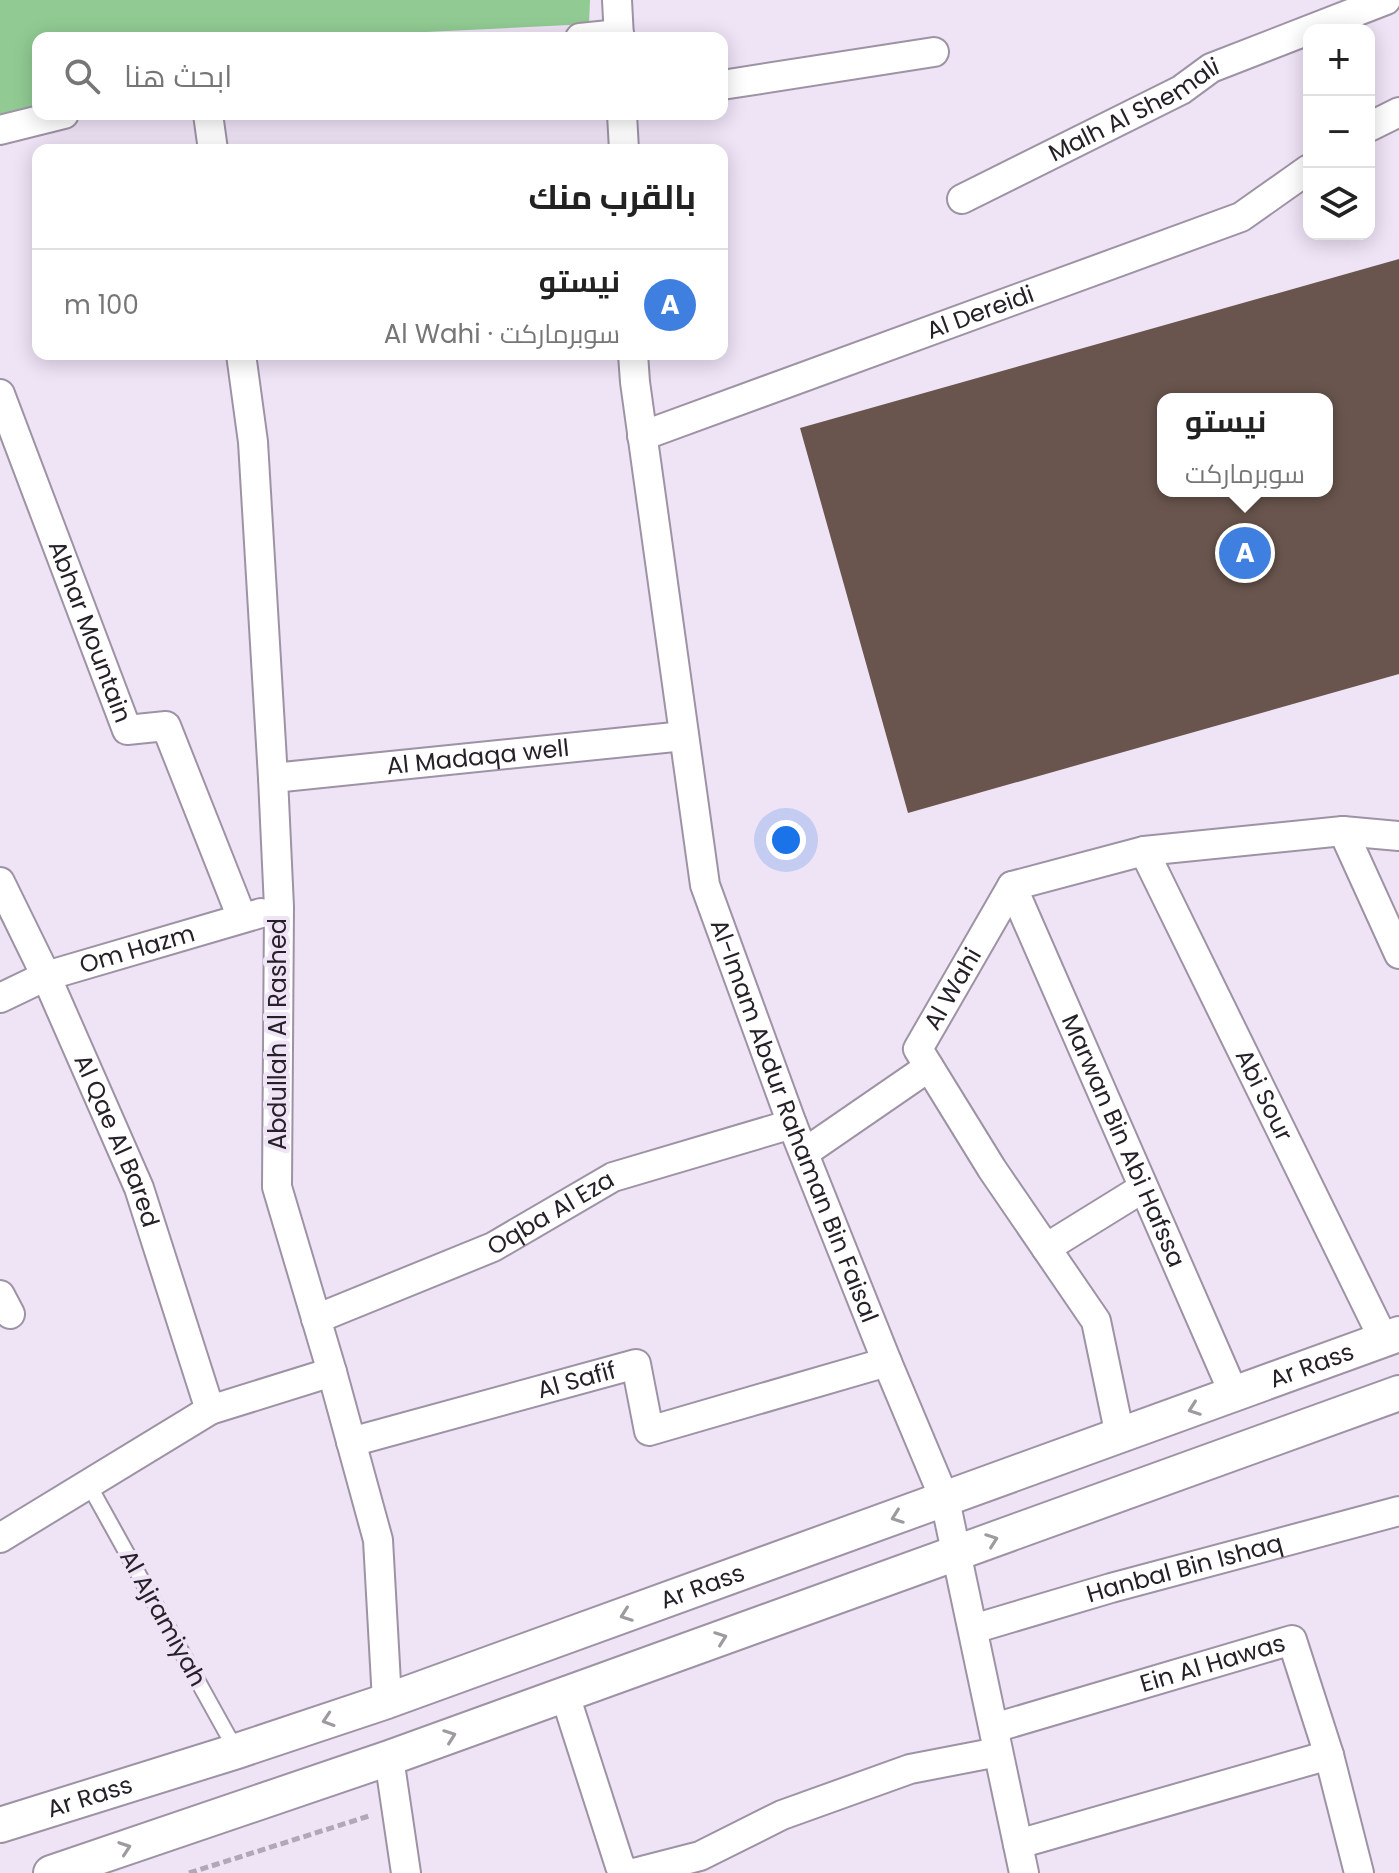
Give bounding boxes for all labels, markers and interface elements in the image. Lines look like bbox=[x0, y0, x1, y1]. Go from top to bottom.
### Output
map controls bbox=[1303, 24, 1375, 240]
button: + bbox=[1303, 24, 1375, 96]
search box bbox=[32, 32, 728, 120]
street label: Malh Al Shemali bbox=[1043, 50, 1224, 169]
icon: search bbox=[60, 54, 104, 98]
text: ابحث هنا bbox=[124, 55, 232, 98]
button: − bbox=[1303, 96, 1375, 168]
button: layers bbox=[1303, 168, 1375, 240]
text: بالقرب منك bbox=[528, 173, 696, 221]
text: نيستو bbox=[539, 260, 620, 303]
street label: Al Dereidi bbox=[922, 277, 1038, 347]
text: 100 m bbox=[64, 287, 139, 323]
text: A bbox=[660, 287, 680, 323]
text: سوبرماركت · Al Wahi bbox=[384, 316, 620, 352]
popup bbox=[1157, 393, 1333, 497]
text: نيستو bbox=[1185, 400, 1266, 443]
text: سوبرماركت bbox=[1185, 456, 1305, 492]
pin: A bbox=[1219, 523, 1271, 583]
street label: Abhar Mountain bbox=[41, 536, 140, 727]
street label: Al Madaqa well bbox=[385, 731, 571, 782]
your location bbox=[766, 820, 806, 860]
street label: Al-Imam Abdur Rahaman Bin Faisal bbox=[703, 914, 887, 1327]
street label: Om Hazm bbox=[76, 916, 199, 981]
street label: Abdullah Al Rashed bbox=[261, 918, 294, 1150]
street label: Al Wahi bbox=[916, 942, 989, 1036]
street label: Marwan Bin Abi Hafssa bbox=[1054, 1009, 1194, 1272]
street label: Abi Sour bbox=[1228, 1043, 1301, 1147]
street label: Al Qae Al Bared bbox=[66, 1049, 167, 1231]
street label: Oqba Al Eza bbox=[481, 1163, 620, 1263]
street label: Ar Rass bbox=[1265, 1335, 1358, 1396]
street label: Al Safif bbox=[533, 1353, 620, 1406]
one-way arrow bbox=[1188, 1399, 1202, 1416]
one-way arrow bbox=[891, 1507, 905, 1524]
street label: Hanbal Bin Ishaq bbox=[1082, 1526, 1286, 1610]
one-way arrow bbox=[984, 1534, 998, 1550]
street label: Al Ajramiyah bbox=[112, 1543, 215, 1692]
street label: Ar Rass bbox=[656, 1556, 749, 1617]
one-way arrow bbox=[620, 1605, 634, 1621]
street label: Ein Al Hawas bbox=[1136, 1626, 1289, 1700]
one-way arrow bbox=[713, 1632, 727, 1648]
one-way arrow bbox=[322, 1711, 336, 1727]
one-way arrow bbox=[443, 1730, 457, 1746]
street label: Ar Rass bbox=[43, 1768, 136, 1825]
one-way arrow bbox=[117, 1841, 131, 1857]

